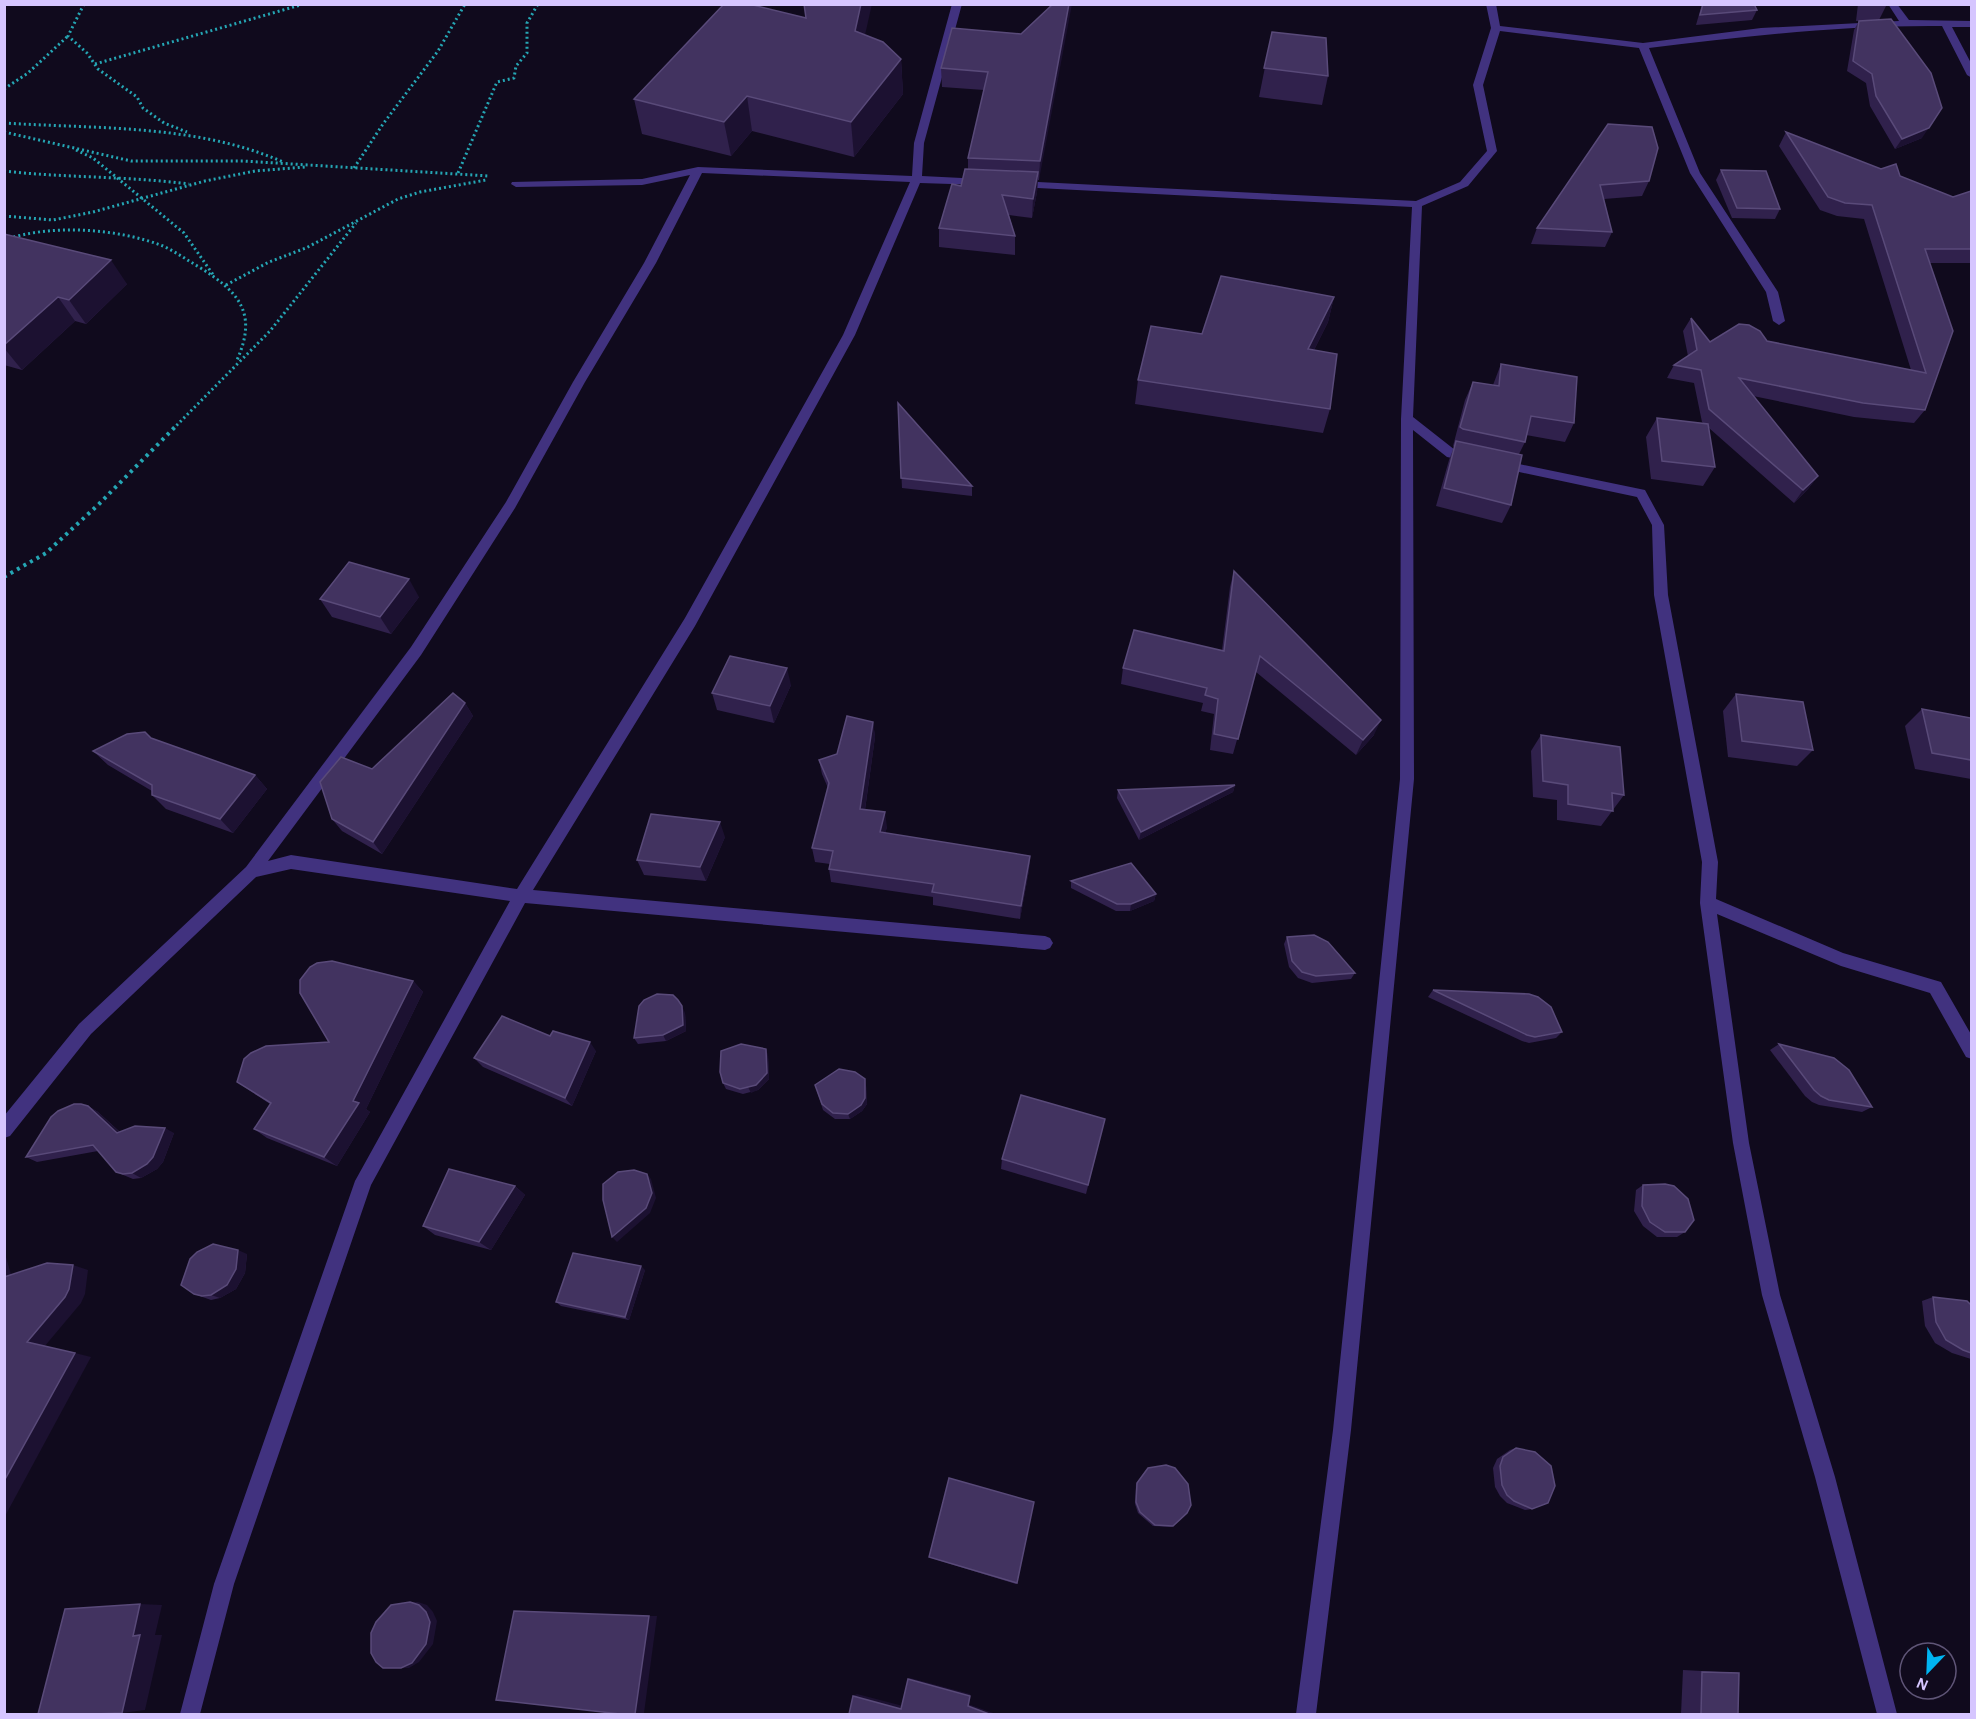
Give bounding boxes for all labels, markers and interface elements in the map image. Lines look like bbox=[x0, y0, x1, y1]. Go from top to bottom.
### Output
north arrow bbox=[1898, 1641, 1958, 1701]
text: N bbox=[1914, 1674, 1931, 1693]

